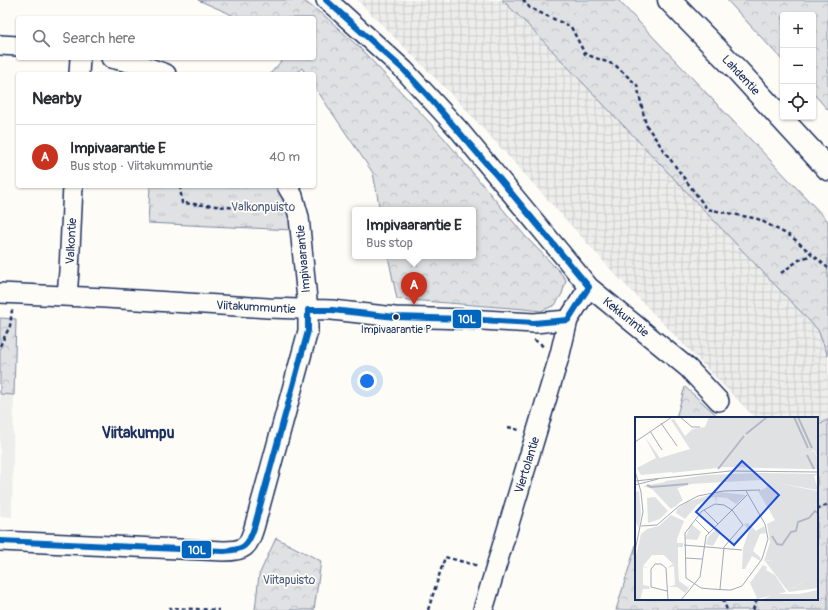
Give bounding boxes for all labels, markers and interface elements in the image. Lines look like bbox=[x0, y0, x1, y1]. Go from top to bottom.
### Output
map controls bbox=[780, 12, 816, 120]
button: + bbox=[780, 12, 816, 48]
search box bbox=[16, 16, 316, 60]
icon: search bbox=[30, 27, 52, 49]
text: Search here bbox=[62, 29, 135, 48]
button: − bbox=[780, 48, 816, 84]
street label: Lahdentie bbox=[718, 52, 763, 99]
button: locate bbox=[780, 84, 816, 120]
text: Nearby bbox=[32, 88, 81, 109]
text: Impivaarantie E bbox=[70, 139, 166, 158]
text: A bbox=[41, 149, 49, 165]
text: 40 m bbox=[269, 149, 300, 165]
text: Bus stop · Viitakummuntie bbox=[70, 158, 213, 174]
park label: Valkonpuisto bbox=[231, 200, 296, 215]
popup bbox=[352, 207, 476, 259]
text: Impivaarantie E bbox=[366, 216, 462, 235]
street label: Valkontie bbox=[63, 217, 80, 265]
street label: Impivaarantie bbox=[293, 224, 314, 293]
text: Bus stop bbox=[366, 235, 413, 251]
pin: A bbox=[401, 272, 427, 305]
street label: Kekkurintie bbox=[600, 294, 652, 341]
street label: Viitakummuntie bbox=[216, 298, 296, 317]
line badge: 10L bbox=[452, 309, 482, 329]
marker: Impivaarantie P bbox=[391, 312, 401, 322]
text: 10L bbox=[458, 313, 476, 326]
place label: Impivaarantie P bbox=[361, 323, 431, 336]
your location bbox=[357, 371, 377, 391]
inset map bbox=[635, 417, 818, 600]
district label: Viitakumpu bbox=[101, 423, 175, 443]
street label: Viertolantie bbox=[512, 435, 543, 495]
line badge: 10L bbox=[181, 540, 212, 559]
text: 10L bbox=[188, 544, 206, 557]
park label: Viitapuisto bbox=[263, 573, 316, 588]

